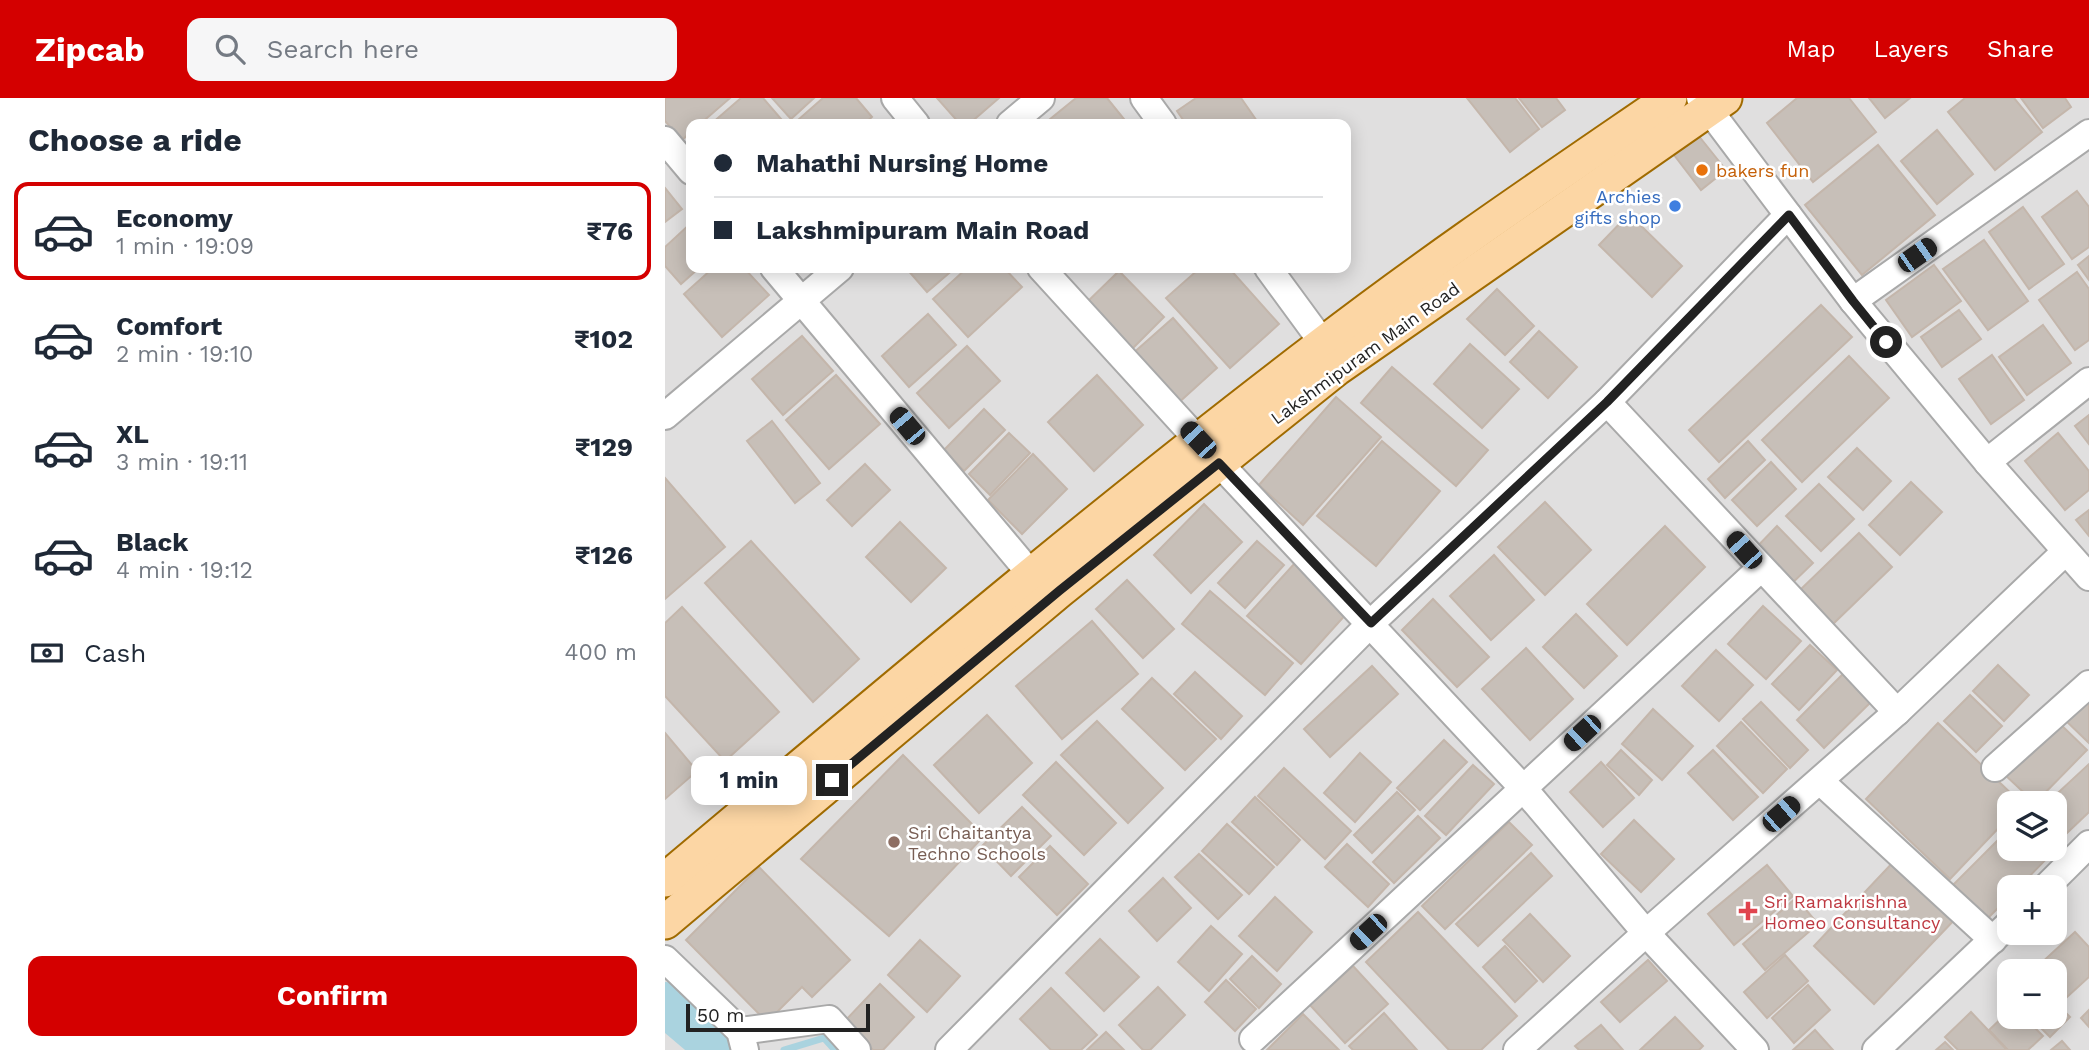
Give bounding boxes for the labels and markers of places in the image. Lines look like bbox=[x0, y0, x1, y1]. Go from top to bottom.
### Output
place label: bakers fun bbox=[1716, 160, 1809, 181]
marker: bakers fun bbox=[1694, 162, 1710, 178]
place label: Archies gifts shop bbox=[1575, 186, 1661, 228]
marker: Archies gifts shop bbox=[1667, 198, 1683, 214]
place label: Sri Chaitantya Techno Schools bbox=[908, 822, 1046, 864]
marker: Sri Chaitantya Techno Schools bbox=[886, 834, 902, 850]
place label: Sri Ramakrishna Homeo Consultancy bbox=[1764, 891, 1941, 933]
marker: Sri Ramakrishna Homeo Consultancy bbox=[1738, 901, 1758, 921]

